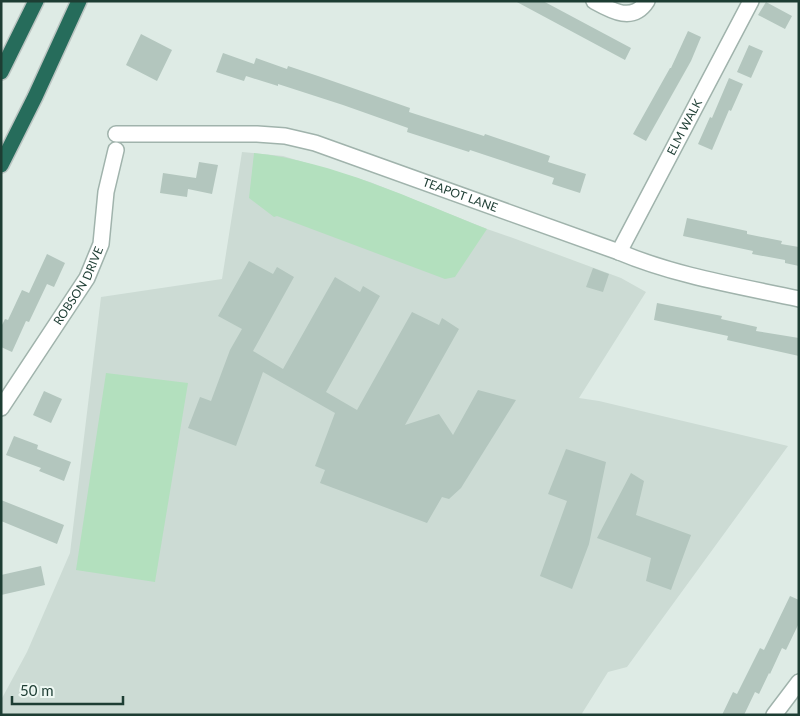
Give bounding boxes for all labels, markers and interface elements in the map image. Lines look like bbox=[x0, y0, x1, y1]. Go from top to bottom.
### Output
street label: ELM WALK bbox=[663, 96, 705, 158]
street label: TEAPOT LANE bbox=[421, 174, 500, 215]
street label: ROBSON DRIVE bbox=[50, 244, 106, 328]
scale bar bbox=[12, 674, 124, 706]
text: 50 m bbox=[20, 681, 54, 699]

